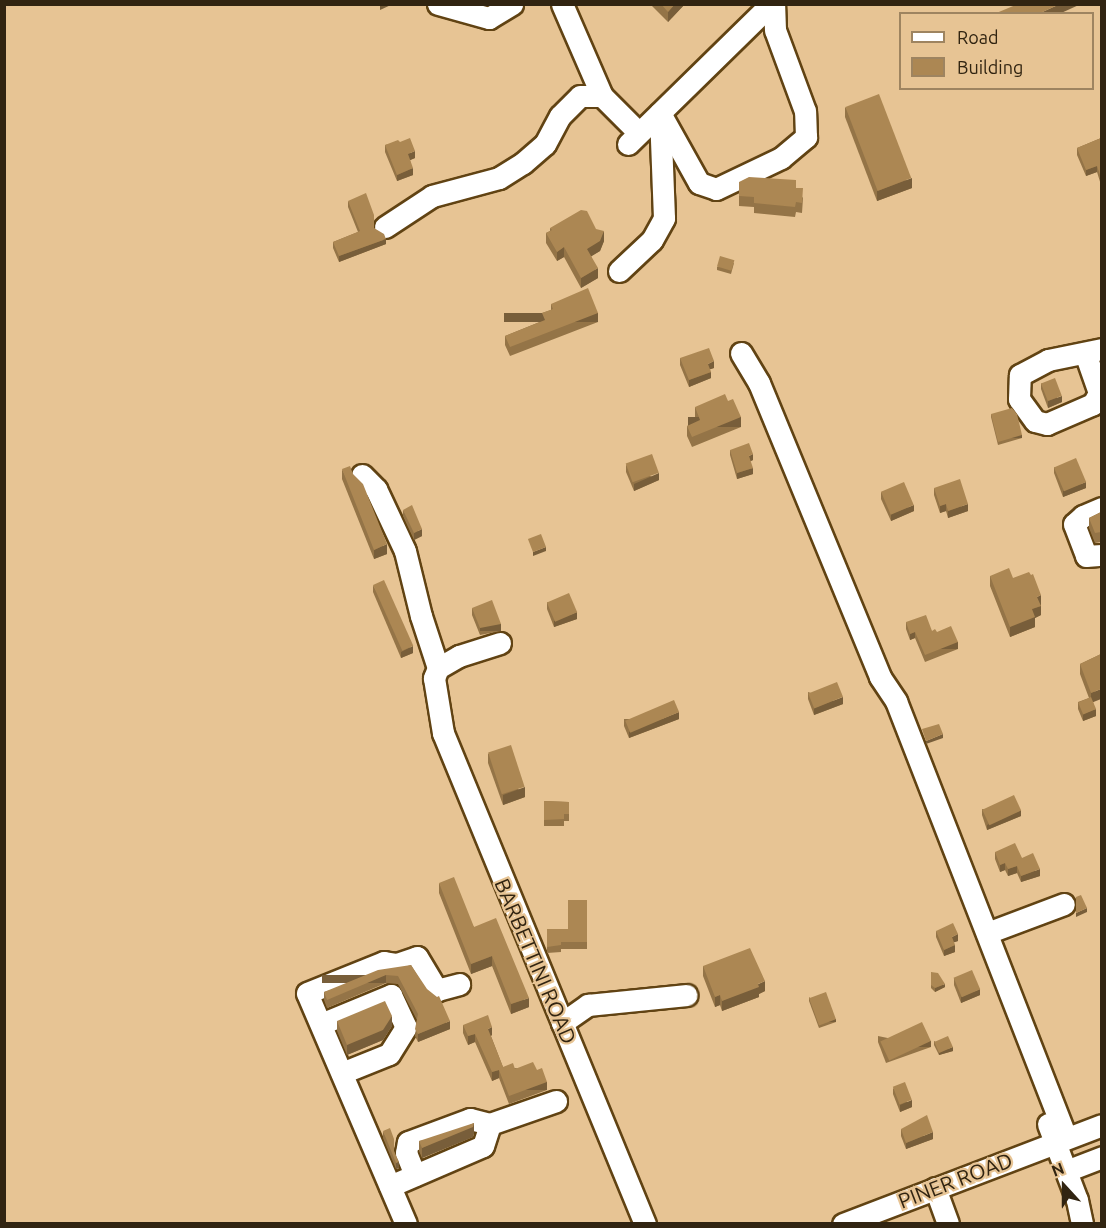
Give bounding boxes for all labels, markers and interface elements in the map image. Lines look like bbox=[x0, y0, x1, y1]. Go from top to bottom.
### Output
legend bbox=[899, 12, 1094, 90]
text: Road bbox=[957, 27, 999, 47]
text: Building bbox=[957, 57, 1023, 77]
street label: BARBETTINI ROAD bbox=[490, 875, 582, 1047]
street label: PINER ROAD bbox=[894, 1147, 1016, 1213]
north arrow bbox=[1034, 1156, 1094, 1216]
text: N bbox=[1049, 1159, 1066, 1180]

